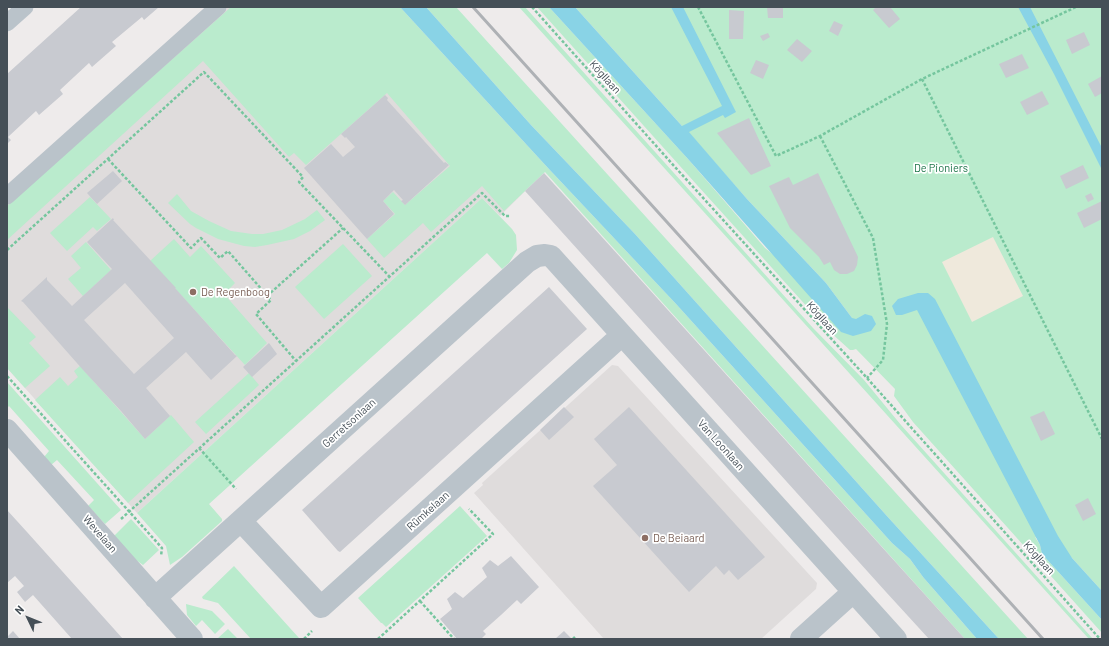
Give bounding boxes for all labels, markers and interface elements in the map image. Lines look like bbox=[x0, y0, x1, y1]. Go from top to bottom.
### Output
street label: Kögllaan bbox=[587, 58, 623, 96]
park label: De Pioniers bbox=[914, 161, 968, 175]
place label: De Regenboog bbox=[201, 285, 270, 299]
marker: De Regenboog bbox=[188, 287, 198, 297]
street label: Kögllaan bbox=[804, 299, 840, 337]
street label: Gerretsonlaan bbox=[320, 396, 378, 450]
street label: Van Loonlaan bbox=[695, 417, 747, 473]
street label: Rümkelaan bbox=[404, 488, 452, 534]
street label: Wevelaan bbox=[80, 513, 120, 555]
place label: De Beiaard bbox=[653, 531, 705, 545]
marker: De Beiaard bbox=[640, 533, 650, 543]
street label: Kögllaan bbox=[1021, 539, 1057, 577]
north arrow bbox=[8, 598, 48, 638]
text: N bbox=[12, 602, 26, 617]

